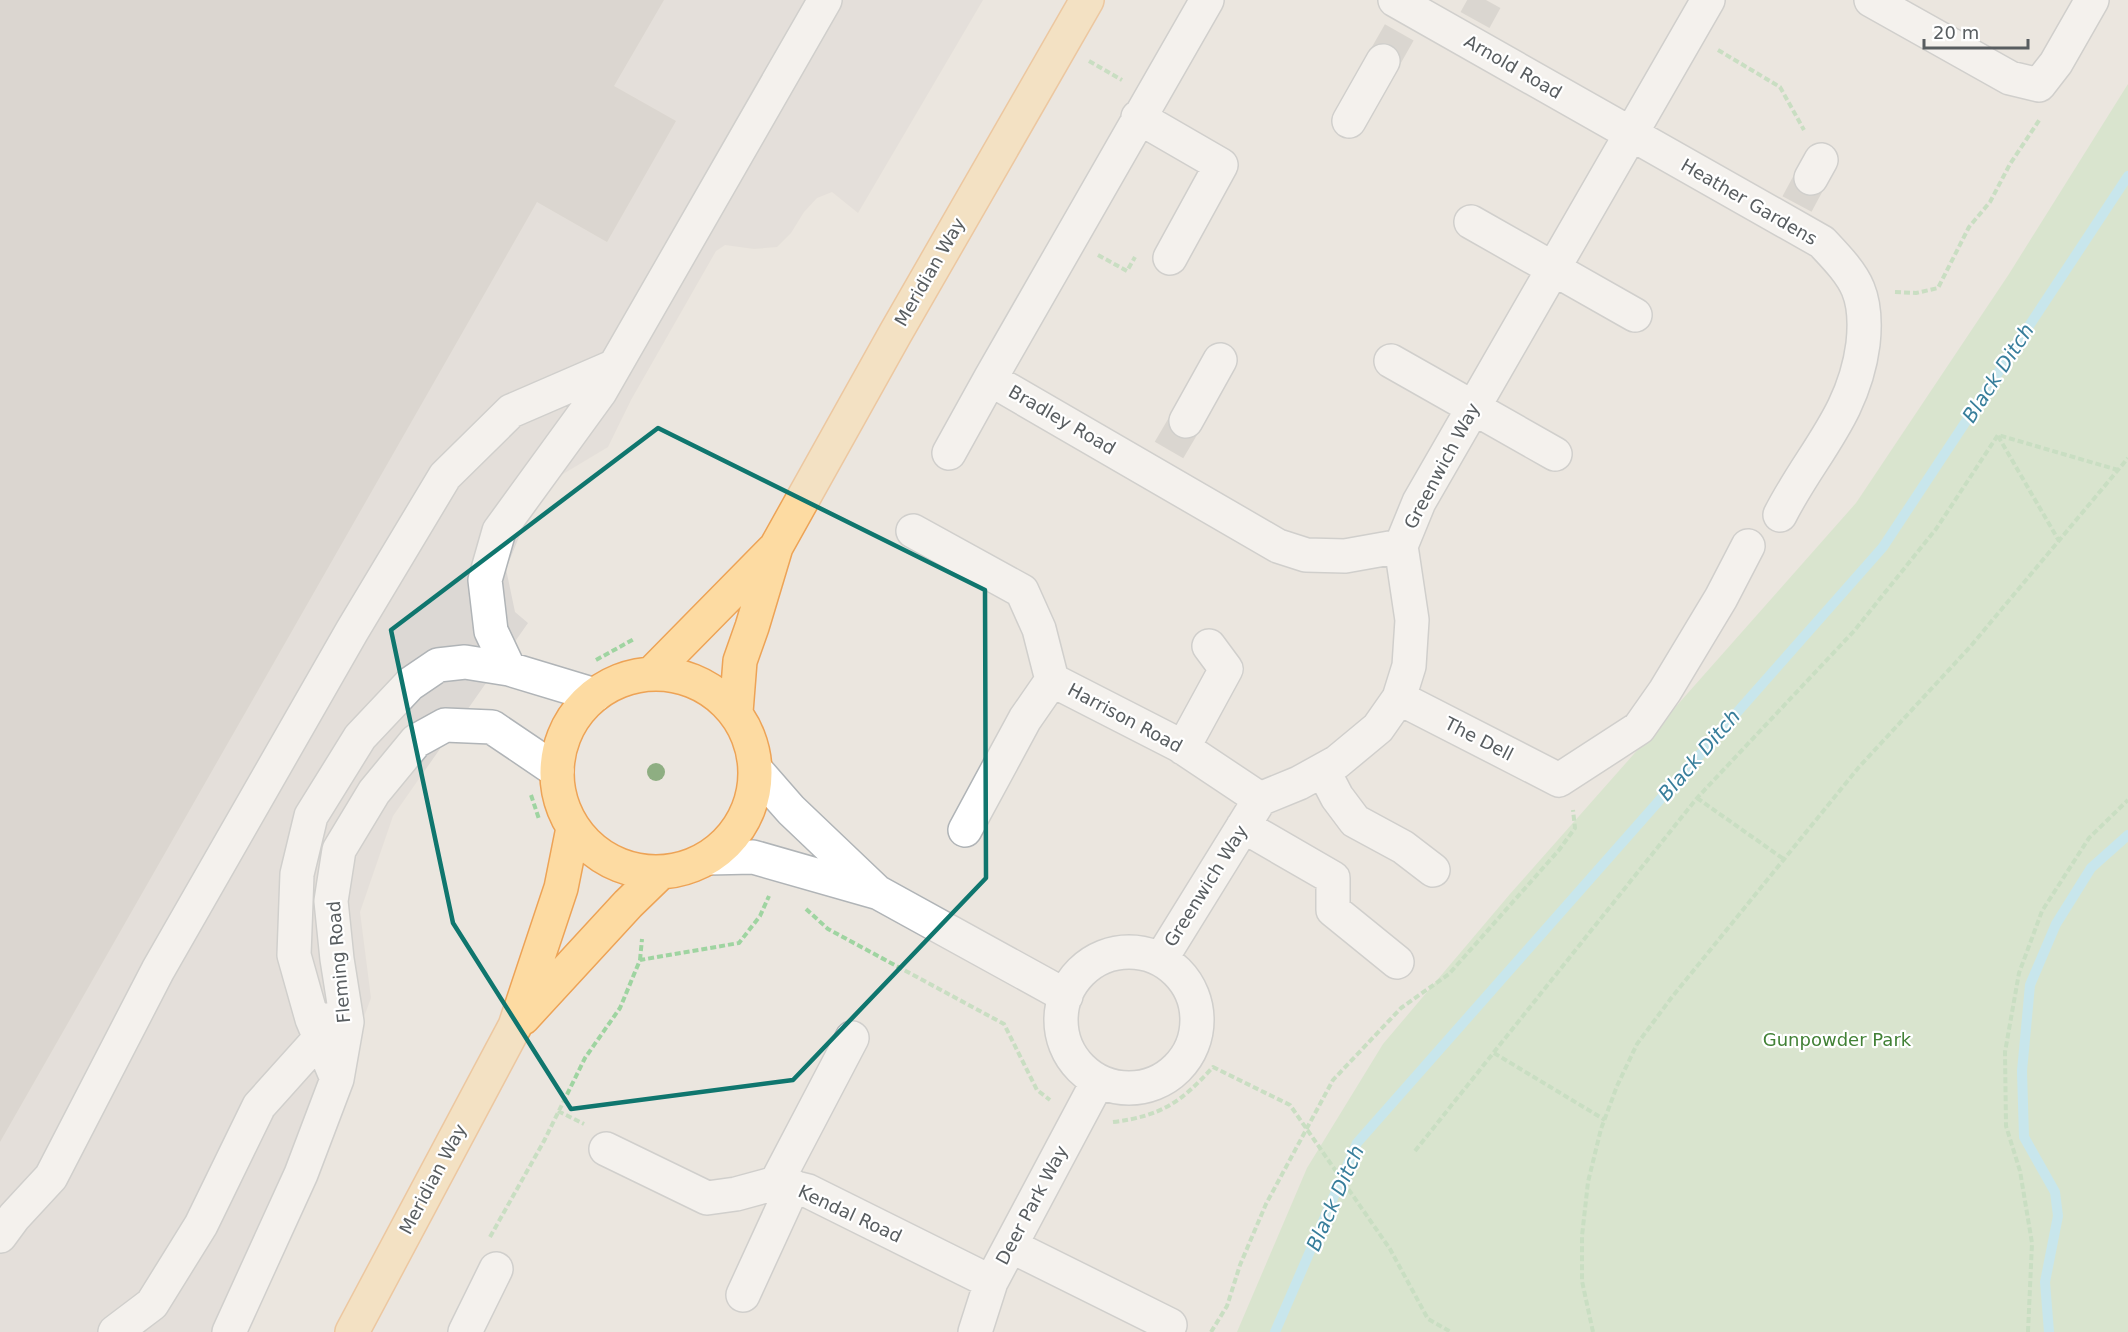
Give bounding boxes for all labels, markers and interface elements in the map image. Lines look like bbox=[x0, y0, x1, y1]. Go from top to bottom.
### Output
scale bar bbox=[1924, 12, 2028, 50]
text: 20 m bbox=[1933, 22, 1979, 43]
street label: Arnold Road bbox=[1461, 30, 1566, 103]
street label: Heather Gardens bbox=[1677, 154, 1821, 249]
street label: Meridian Way bbox=[890, 213, 969, 330]
water label: Black Ditch bbox=[1957, 319, 2039, 427]
street label: Bradley Road bbox=[1005, 381, 1119, 459]
street label: Greenwich Way bbox=[1400, 399, 1484, 532]
street label: Harrison Road bbox=[1064, 679, 1186, 757]
water label: Black Ditch bbox=[1653, 705, 1745, 805]
street label: The Dell bbox=[1441, 712, 1517, 765]
street label: Greenwich Way bbox=[1160, 821, 1252, 950]
street label: Fleming Road bbox=[323, 900, 354, 1024]
park label: Gunpowder Park bbox=[1763, 1029, 1912, 1050]
street label: Meridian Way bbox=[395, 1120, 471, 1238]
street label: Deer Park Way bbox=[991, 1141, 1072, 1268]
water label: Black Ditch bbox=[1301, 1142, 1369, 1254]
street label: Kendal Road bbox=[795, 1180, 905, 1247]

